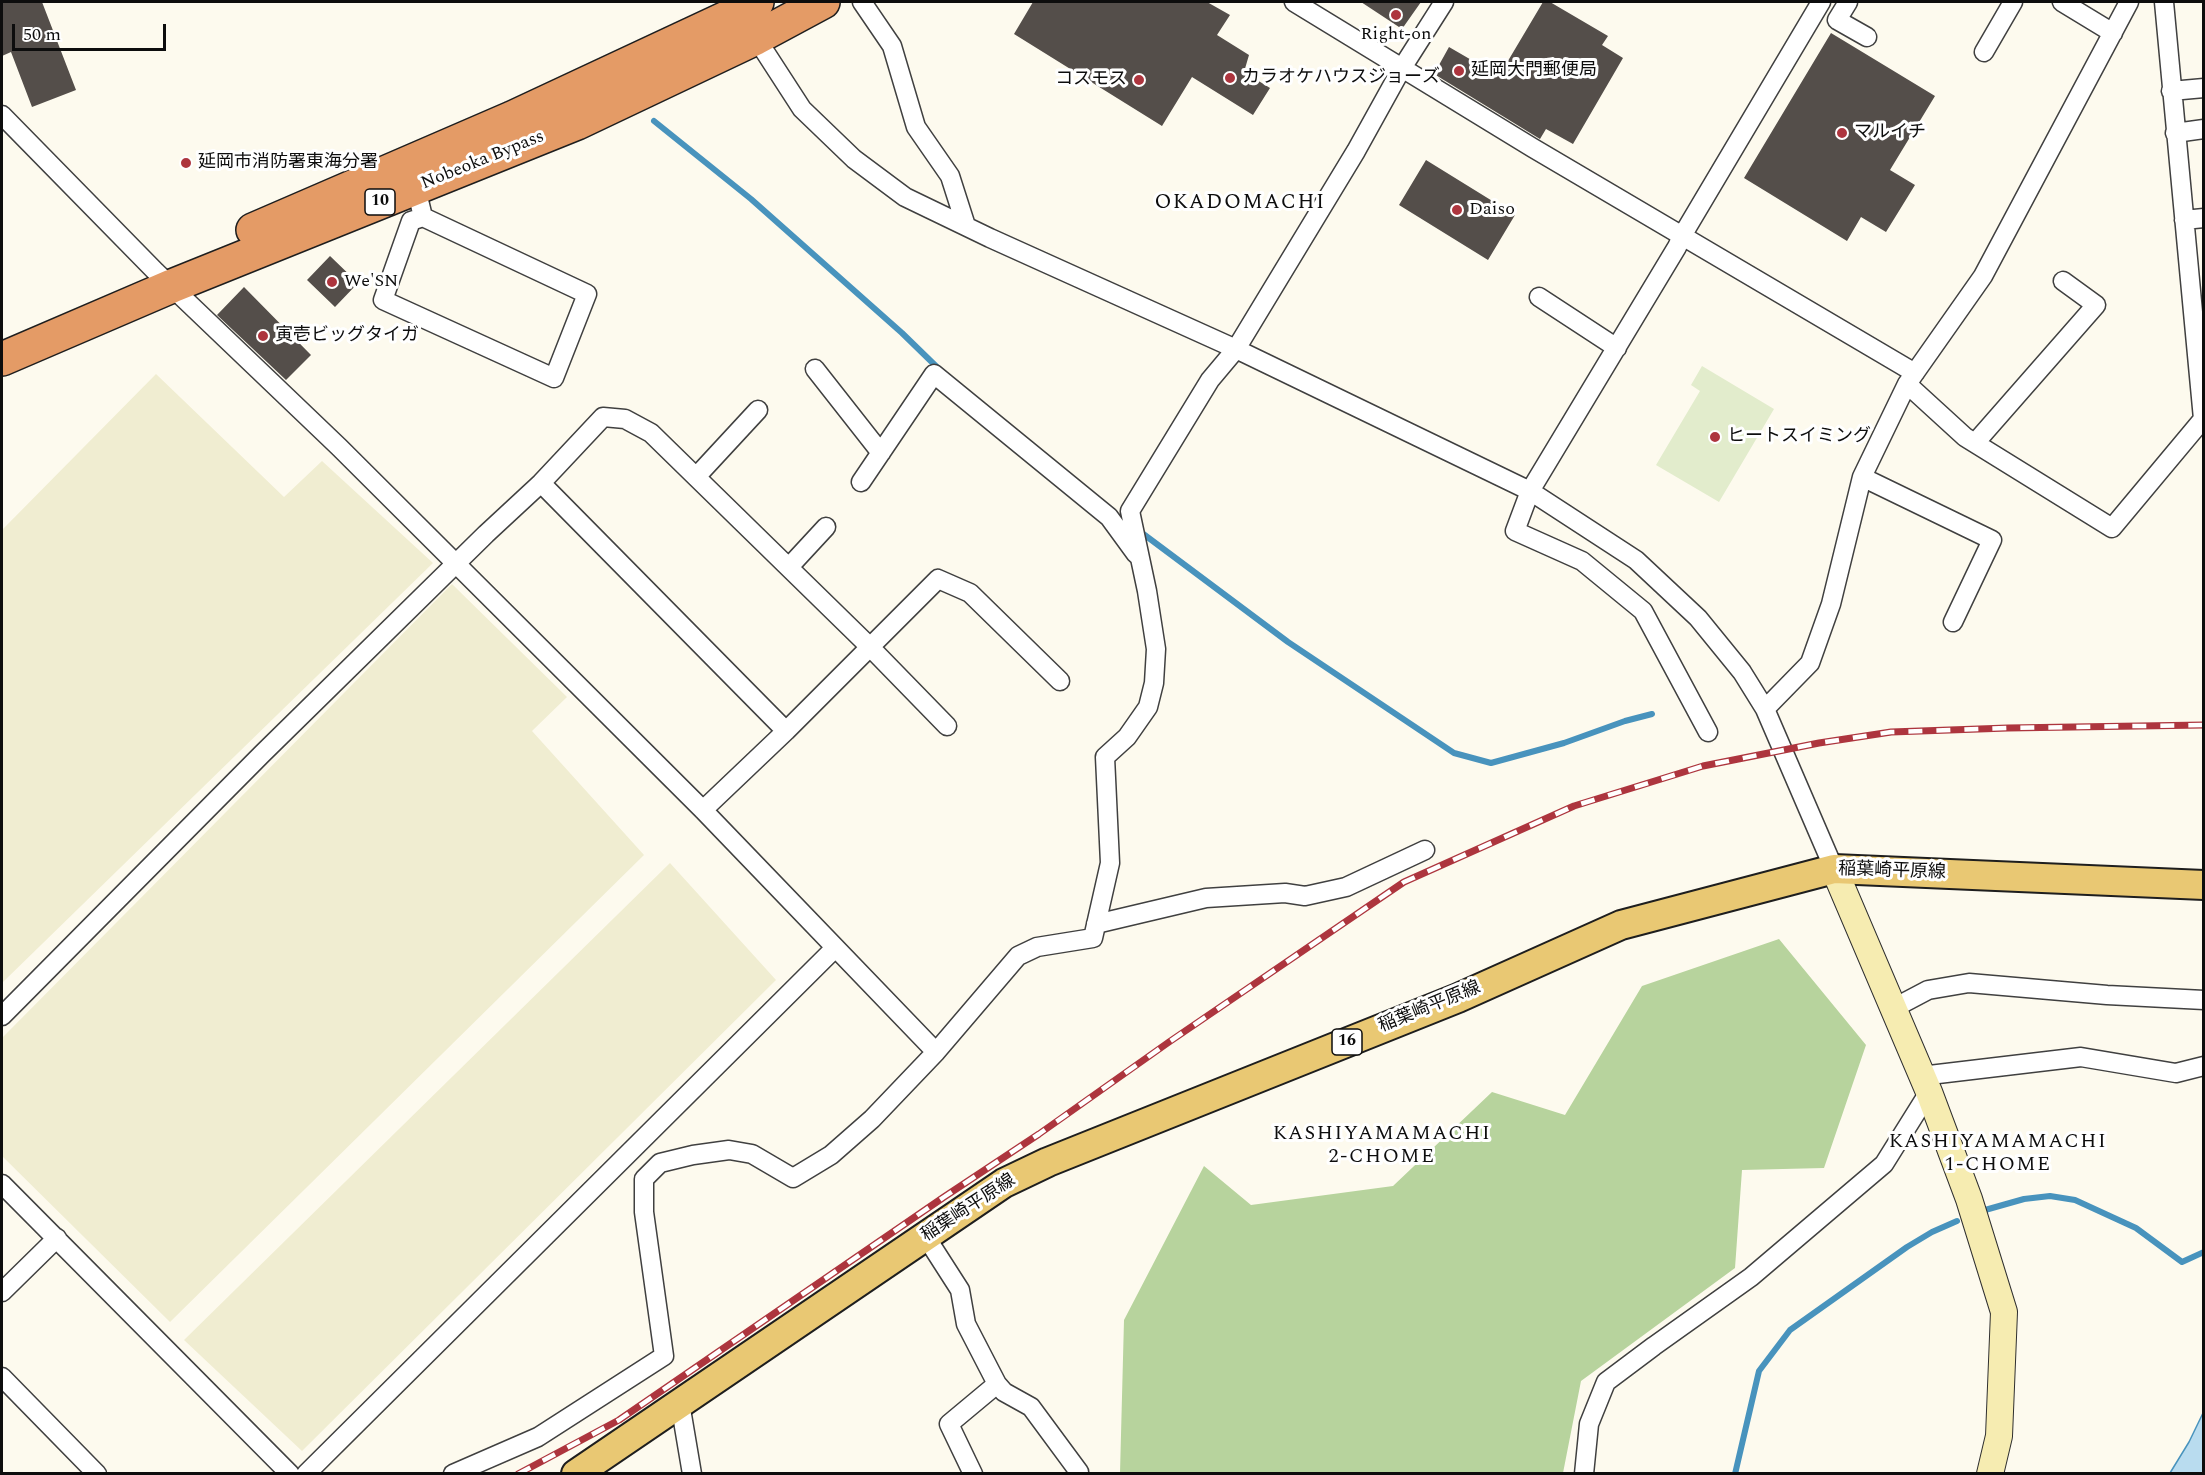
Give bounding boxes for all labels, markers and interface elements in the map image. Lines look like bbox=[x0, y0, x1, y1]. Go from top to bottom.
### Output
marker: Right-on bbox=[1389, 8, 1403, 22]
scale bar bbox=[15, 12, 170, 50]
text: 50 m bbox=[23, 21, 61, 48]
place label: Right-on bbox=[1361, 24, 1431, 46]
place label: 延岡大門郵便局 bbox=[1471, 60, 1597, 82]
marker: 延岡大門郵便局 bbox=[1452, 64, 1466, 78]
place label: カラオケハウスジョーズ bbox=[1242, 67, 1440, 89]
place label: コスモス bbox=[1055, 69, 1127, 91]
marker: カラオケハウスジョーズ bbox=[1223, 71, 1237, 85]
marker: コスモス bbox=[1132, 73, 1146, 87]
place label: マルイチ bbox=[1854, 122, 1926, 144]
marker: マルイチ bbox=[1835, 126, 1849, 140]
street label: Nobeoka Bypass bbox=[418, 127, 548, 195]
place label: 延岡市消防署東海分署 bbox=[198, 152, 378, 174]
marker: 延岡市消防署東海分署 bbox=[179, 156, 193, 170]
road number: 10 bbox=[365, 189, 395, 215]
district label: OKADOMACHI bbox=[1154, 191, 1326, 217]
place label: Daiso bbox=[1469, 199, 1515, 221]
marker: Daiso bbox=[1450, 203, 1464, 217]
place label: We'SN bbox=[344, 271, 398, 293]
marker: We'SN bbox=[325, 275, 339, 289]
place label: 寅壱ビッグタイガ bbox=[275, 325, 419, 347]
marker: 寅壱ビッグタイガ bbox=[256, 329, 270, 343]
place label: ヒートスイミング bbox=[1727, 426, 1871, 448]
marker: ヒートスイミング bbox=[1708, 430, 1722, 444]
street label: 稲葉崎平原線 bbox=[1838, 859, 1946, 885]
street label: 稲葉崎平原線 bbox=[1376, 978, 1484, 1038]
road number: 16 bbox=[1332, 1029, 1362, 1055]
district label: KASHIYAMAMACHI 2-CHOME bbox=[1273, 1123, 1491, 1170]
district label: KASHIYAMAMACHI 1-CHOME bbox=[1889, 1131, 2107, 1178]
street label: 稲葉崎平原線 bbox=[918, 1171, 1020, 1247]

